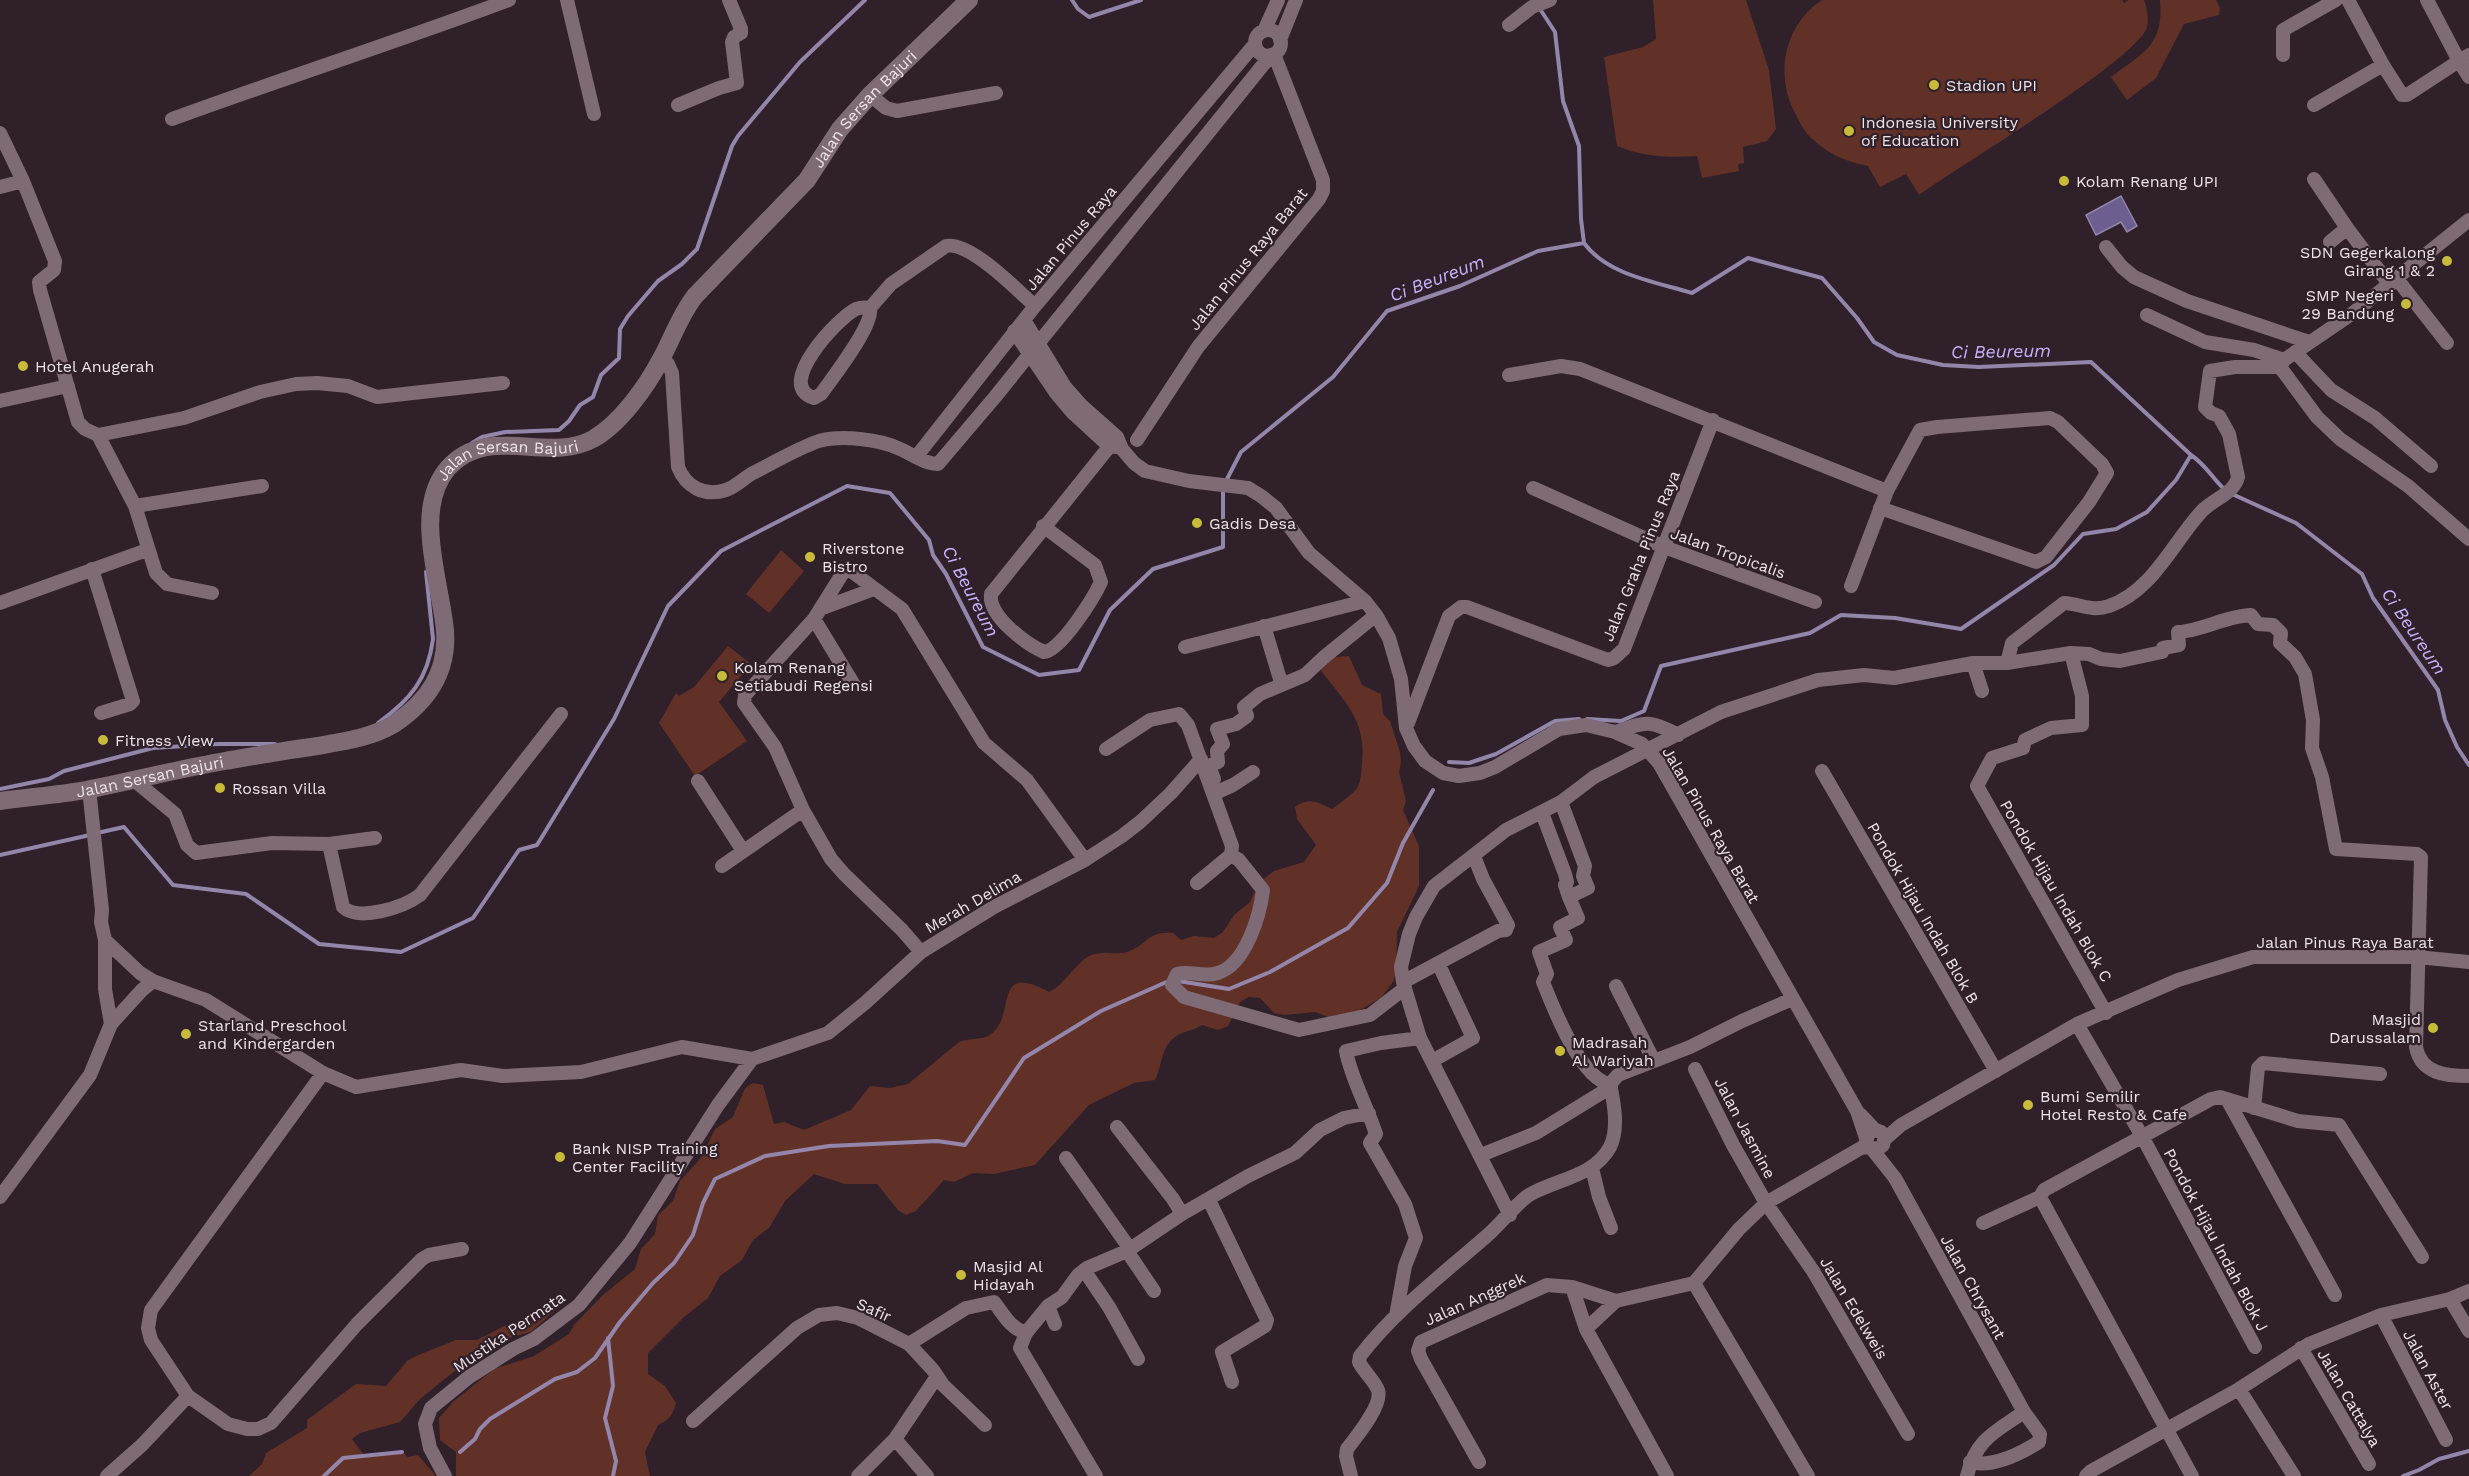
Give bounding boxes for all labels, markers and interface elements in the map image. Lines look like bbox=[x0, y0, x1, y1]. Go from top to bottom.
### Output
street label: Jalan Sersan Bajuri bbox=[808, 46, 920, 171]
place label: Stadion UPI bbox=[1946, 76, 2037, 95]
marker: Stadion UPI bbox=[1927, 78, 1941, 92]
place label: Indonesia University of Education bbox=[1861, 113, 2019, 150]
marker: Indonesia University of Education bbox=[1842, 124, 1856, 138]
place label: Kolam Renang UPI bbox=[2076, 172, 2218, 191]
marker: Kolam Renang UPI bbox=[2057, 174, 2071, 188]
street label: Jalan Pinus Raya bbox=[1022, 182, 1120, 294]
street label: Jalan Pinus Raya Barat bbox=[1185, 184, 1311, 334]
place label: SDN Gegerkalong Girang 1 & 2 bbox=[2300, 243, 2435, 280]
water label: Ci Beureum bbox=[1387, 250, 1487, 306]
marker: SDN Gegerkalong Girang 1 & 2 bbox=[2440, 254, 2454, 268]
place label: SMP Negeri 29 Bandung bbox=[2302, 286, 2394, 323]
marker: SMP Negeri 29 Bandung bbox=[2399, 297, 2413, 311]
water label: Ci Beureum bbox=[1951, 340, 2051, 362]
place label: Hotel Anugerah bbox=[35, 357, 155, 376]
marker: Hotel Anugerah bbox=[16, 359, 30, 373]
street label: Jalan Sersan Bajuri bbox=[432, 436, 580, 484]
street label: Jalan Graha Pinus Raya bbox=[1598, 468, 1684, 644]
place label: Gadis Desa bbox=[1209, 514, 1296, 533]
marker: Gadis Desa bbox=[1190, 516, 1204, 530]
street label: Jalan Tropicalis bbox=[1668, 523, 1788, 583]
place label: Riverstone Bistro bbox=[822, 539, 904, 576]
water label: Ci Beureum bbox=[938, 542, 1004, 640]
marker: Riverstone Bistro bbox=[803, 550, 817, 564]
water label: Ci Beureum bbox=[2377, 584, 2451, 678]
place label: Kolam Renang Setiabudi Regensi bbox=[734, 658, 873, 695]
marker: Kolam Renang Setiabudi Regensi bbox=[715, 669, 729, 683]
place label: Fitness View bbox=[115, 731, 214, 750]
marker: Fitness View bbox=[96, 733, 110, 747]
street label: Jalan Pinus Raya Barat bbox=[1658, 743, 1764, 907]
street label: Jalan Sersan Bajuri bbox=[75, 752, 225, 801]
place label: Rossan Villa bbox=[232, 779, 326, 798]
marker: Rossan Villa bbox=[213, 781, 227, 795]
street label: Pondok Hijau Indah Blok C bbox=[1996, 797, 2116, 985]
street label: Pondok Hijau Indah Blok B bbox=[1863, 819, 1983, 1007]
street label: Merah Delima bbox=[922, 867, 1024, 937]
street label: Jalan Pinus Raya Barat bbox=[2256, 933, 2434, 952]
place label: Masjid Darussalam bbox=[2329, 1010, 2421, 1047]
place label: Starland Preschool and Kindergarden bbox=[198, 1016, 347, 1053]
marker: Masjid Darussalam bbox=[2426, 1021, 2440, 1035]
marker: Starland Preschool and Kindergarden bbox=[179, 1027, 193, 1041]
place label: Madrasah Al Wariyah bbox=[1572, 1033, 1654, 1070]
marker: Madrasah Al Wariyah bbox=[1553, 1044, 1567, 1058]
street label: Jalan Jasmine bbox=[1710, 1074, 1780, 1182]
place label: Bumi Semilir Hotel Resto & Cafe bbox=[2040, 1087, 2187, 1124]
marker: Bumi Semilir Hotel Resto & Cafe bbox=[2021, 1098, 2035, 1112]
place label: Bank NISP Training Center Facility bbox=[572, 1139, 718, 1176]
street label: Pondok Hijau Indah Blok J bbox=[2160, 1145, 2272, 1335]
marker: Bank NISP Training Center Facility bbox=[553, 1150, 567, 1164]
street label: Jalan Chrysant bbox=[1936, 1231, 2010, 1343]
street label: Jalan Edelweis bbox=[1816, 1253, 1892, 1363]
place label: Masjid Al Hidayah bbox=[973, 1257, 1043, 1294]
marker: Masjid Al Hidayah bbox=[954, 1268, 968, 1282]
street label: Jalan Anggrek bbox=[1422, 1268, 1528, 1330]
street label: Mustika Permata bbox=[449, 1288, 569, 1376]
street label: Safir bbox=[854, 1294, 895, 1326]
street label: Jalan Aster bbox=[2399, 1327, 2457, 1414]
street label: Jalan Cattalya bbox=[2313, 1346, 2385, 1450]

